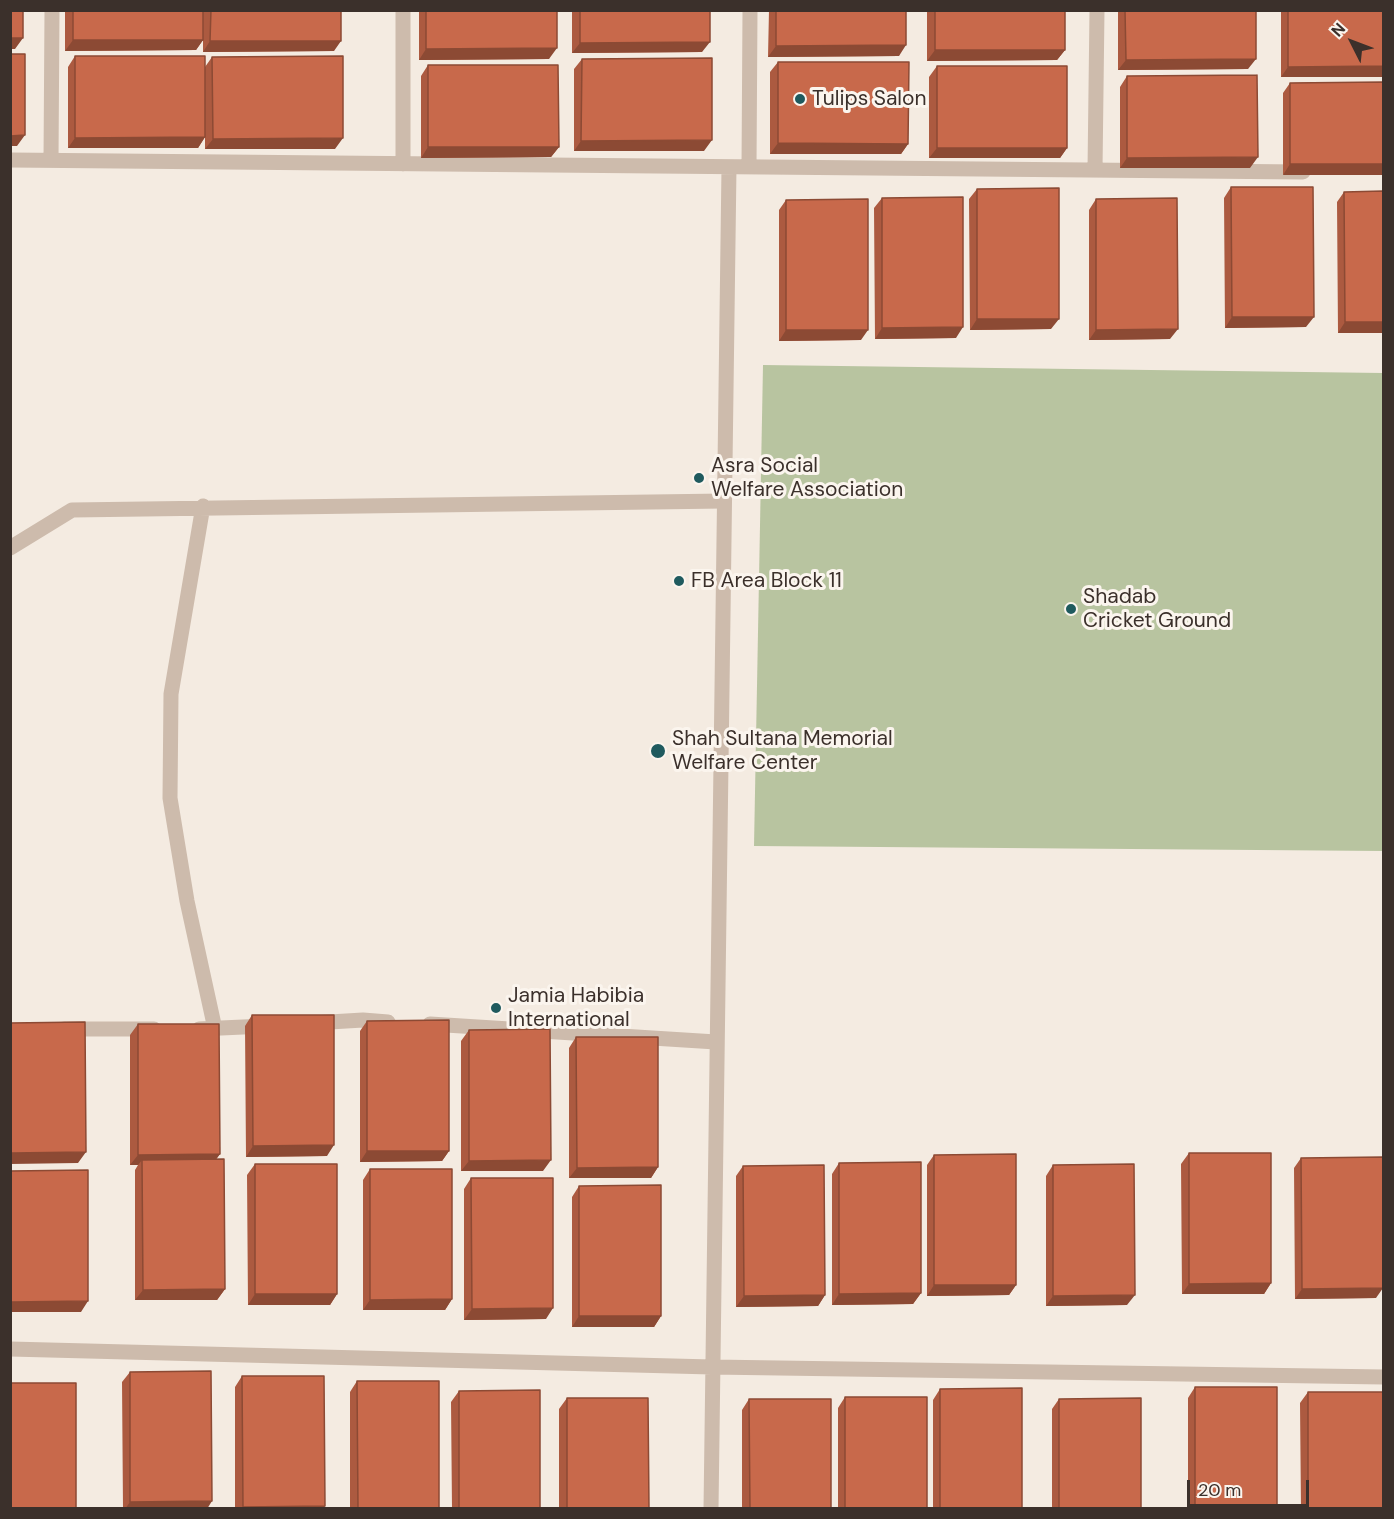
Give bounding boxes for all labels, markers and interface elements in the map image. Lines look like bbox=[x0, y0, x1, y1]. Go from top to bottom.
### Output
north arrow bbox=[1322, 12, 1382, 72]
text: N bbox=[1327, 18, 1350, 41]
place label: Tulips Salon bbox=[812, 86, 927, 112]
marker: Tulips Salon bbox=[793, 92, 807, 106]
place label: Asra Social Welfare Association bbox=[711, 453, 903, 503]
marker: Asra Social Welfare Association bbox=[692, 471, 706, 485]
place label: FB Area Block 11 bbox=[691, 568, 842, 594]
marker: FB Area Block 11 bbox=[672, 574, 686, 588]
place label: Shadab Cricket Ground bbox=[1083, 584, 1231, 634]
marker: Shadab Cricket Ground bbox=[1064, 602, 1078, 616]
place label: Shah Sultana Memorial Welfare Center bbox=[672, 726, 893, 776]
marker: Shah Sultana Memorial Welfare Center bbox=[649, 742, 667, 760]
place label: Jamia Habibia International bbox=[508, 983, 644, 1033]
marker: Jamia Habibia International bbox=[489, 1001, 503, 1015]
scale bar bbox=[1190, 1468, 1312, 1506]
text: 20 m bbox=[1198, 1478, 1241, 1502]

